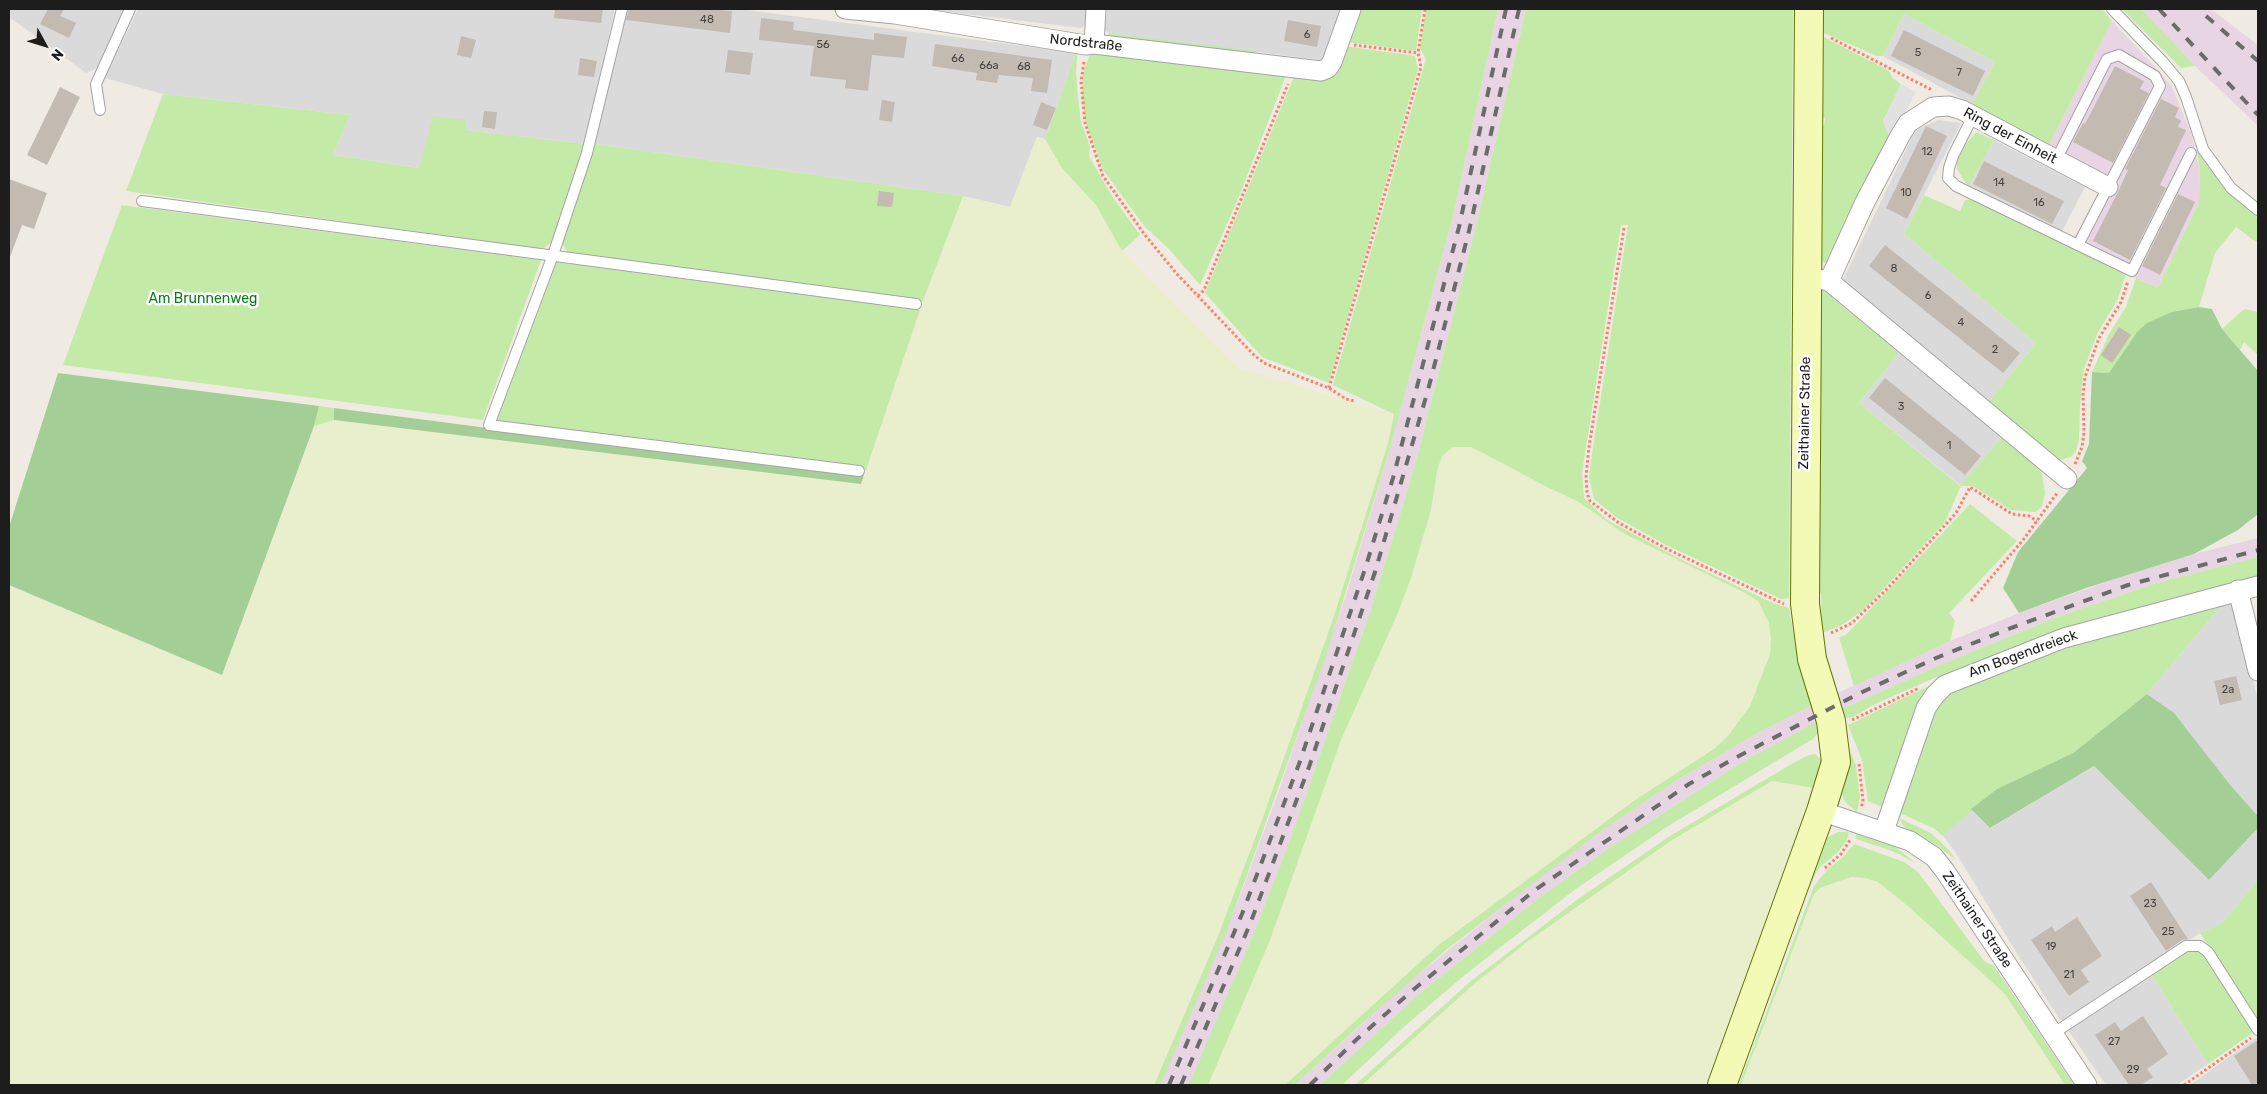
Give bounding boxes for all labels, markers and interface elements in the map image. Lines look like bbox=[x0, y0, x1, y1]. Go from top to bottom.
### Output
house number: 48 bbox=[700, 13, 714, 27]
north arrow bbox=[20, 20, 70, 70]
house number: 6 bbox=[1304, 28, 1310, 42]
street label: Nordstraße bbox=[1049, 31, 1123, 55]
house number: 56 bbox=[816, 38, 830, 52]
text: N bbox=[47, 45, 67, 64]
house number: 5 bbox=[1915, 46, 1921, 60]
house number: 66 bbox=[951, 52, 965, 66]
house number: 66a bbox=[979, 59, 999, 73]
house number: 68 bbox=[1017, 60, 1031, 74]
house number: 7 bbox=[1956, 66, 1962, 80]
street label: Ring der Einheit bbox=[1960, 104, 2060, 168]
house number: 12 bbox=[1921, 145, 1933, 159]
house number: 14 bbox=[1993, 176, 2005, 190]
house number: 10 bbox=[1900, 186, 1912, 200]
house number: 16 bbox=[2033, 196, 2045, 210]
house number: 8 bbox=[1891, 262, 1897, 276]
house number: 6 bbox=[1925, 289, 1931, 303]
park label: Am Brunnenweg bbox=[149, 291, 257, 307]
house number: 4 bbox=[1958, 316, 1964, 330]
house number: 2 bbox=[1992, 343, 1998, 357]
street label: Zeithainer Straße bbox=[1796, 356, 1814, 470]
house number: 3 bbox=[1898, 400, 1904, 414]
house number: 1 bbox=[1947, 439, 1951, 453]
street label: Am Bogendreieck bbox=[1966, 626, 2080, 682]
house number: 2a bbox=[2222, 683, 2234, 697]
street label: Zeithainer Straße bbox=[1938, 869, 2016, 971]
house number: 23 bbox=[2143, 897, 2157, 911]
house number: 25 bbox=[2162, 925, 2174, 939]
house number: 19 bbox=[2045, 940, 2057, 954]
house number: 21 bbox=[2063, 968, 2075, 982]
house number: 27 bbox=[2108, 1035, 2120, 1049]
house number: 29 bbox=[2127, 1063, 2139, 1077]

